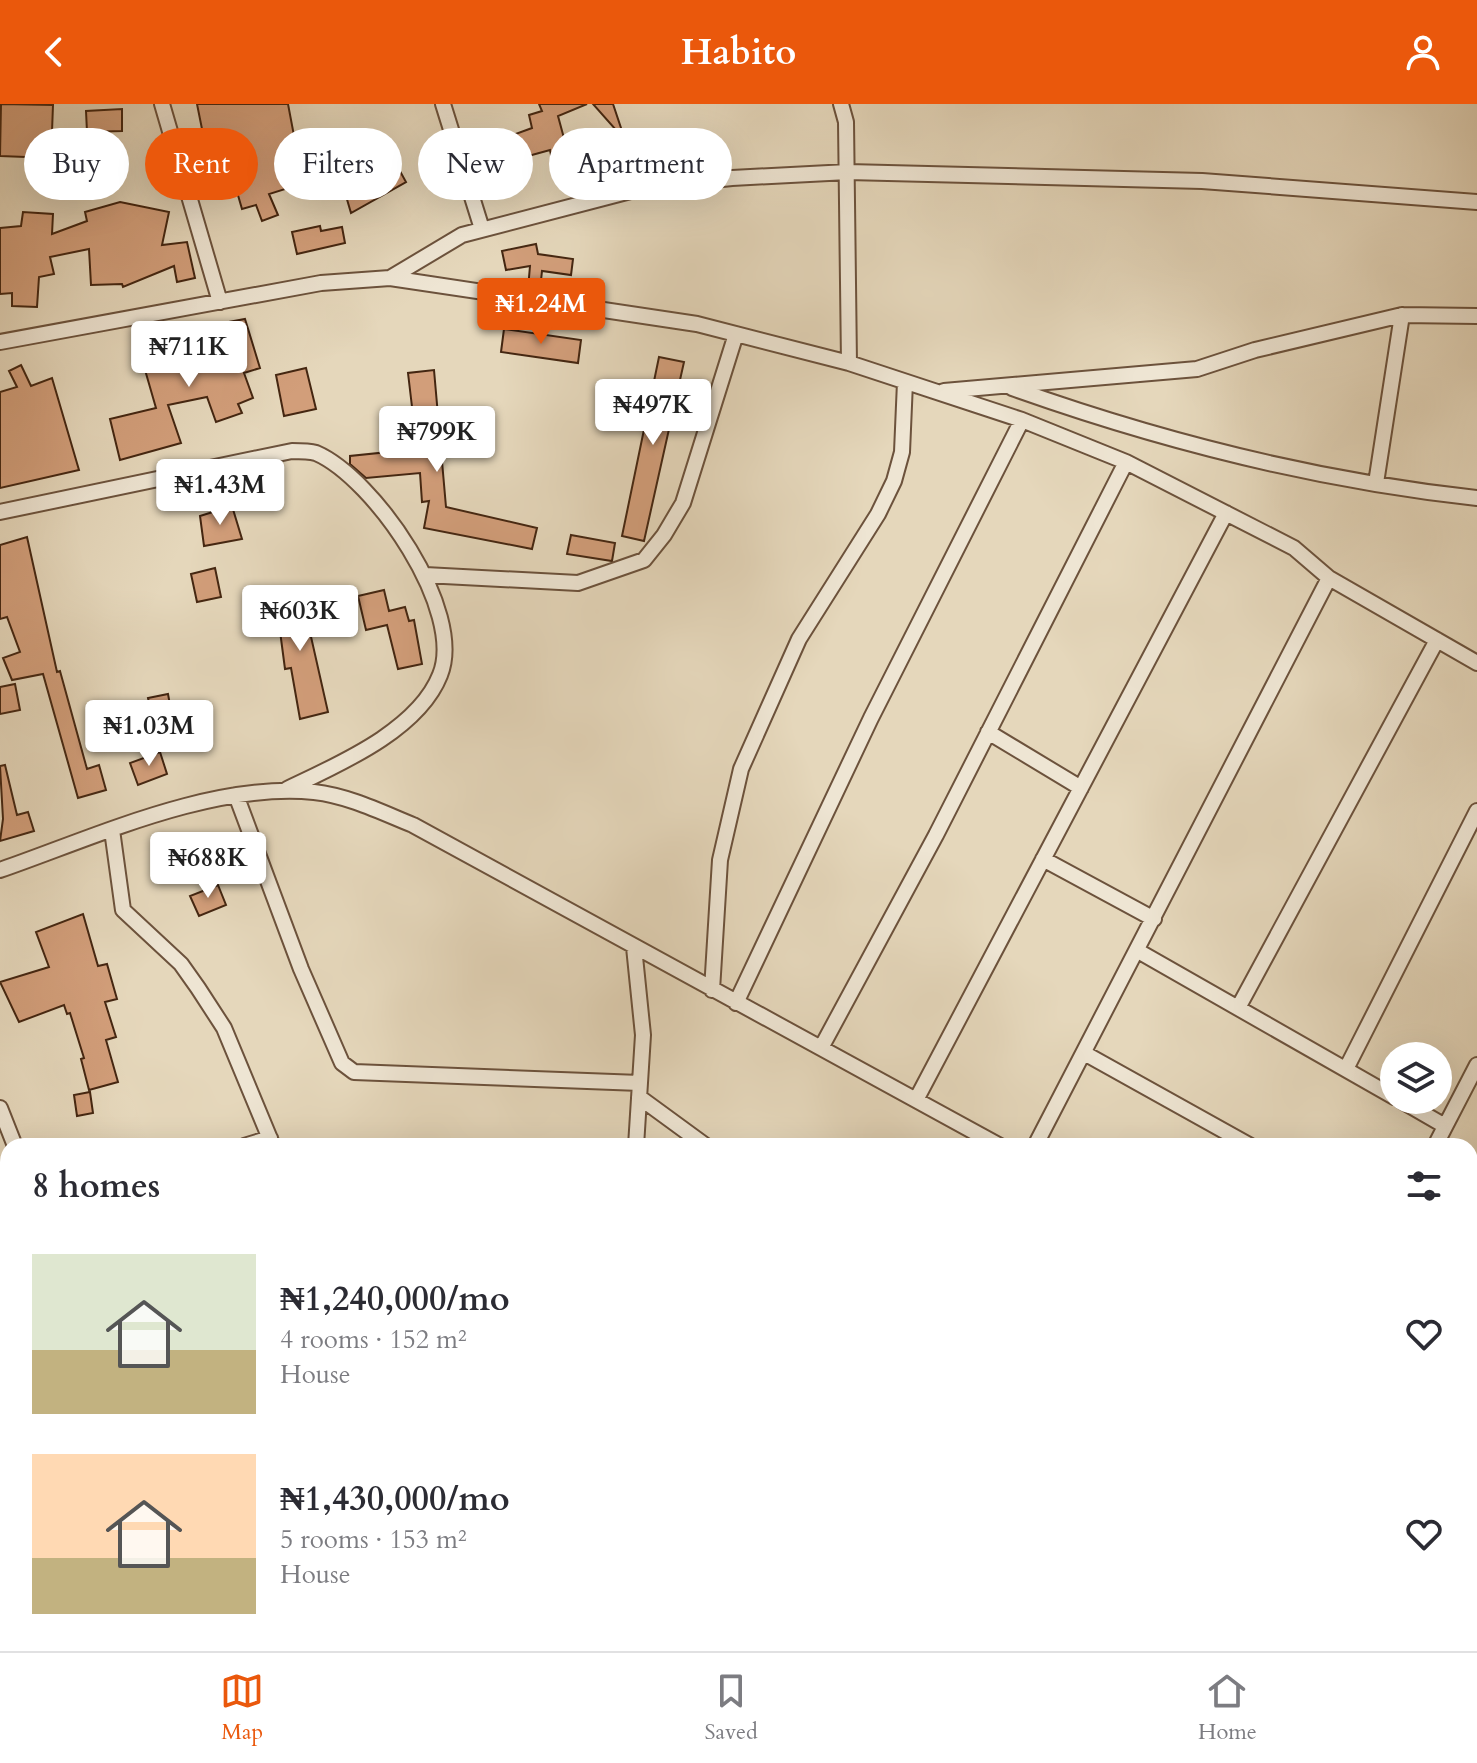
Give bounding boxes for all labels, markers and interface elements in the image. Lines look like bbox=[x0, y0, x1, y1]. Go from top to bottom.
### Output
text: Habito bbox=[681, 28, 796, 77]
icon: back bbox=[32, 30, 76, 74]
icon: person bbox=[1401, 30, 1445, 74]
chip: Buy bbox=[24, 128, 129, 200]
chip: Rent bbox=[145, 128, 258, 200]
chip: Filters bbox=[274, 128, 402, 200]
chip: New bbox=[418, 128, 533, 200]
chip: Apartment bbox=[549, 128, 732, 200]
pin: ₦1.24M bbox=[476, 278, 606, 346]
text: ₦1.24M bbox=[495, 286, 587, 321]
pin: ₦711K bbox=[133, 321, 245, 389]
text: ₦711K bbox=[149, 329, 229, 364]
pin: ₦497K bbox=[597, 379, 709, 447]
text: ₦497K bbox=[613, 387, 693, 422]
pin: ₦799K bbox=[381, 406, 493, 474]
text: ₦799K bbox=[397, 414, 477, 449]
pin: ₦1.43M bbox=[155, 459, 285, 527]
text: ₦1.43M bbox=[174, 467, 266, 502]
pin: ₦603K bbox=[244, 585, 356, 653]
text: ₦603K bbox=[260, 593, 340, 628]
pin: ₦1.03M bbox=[84, 700, 214, 768]
text: ₦1.03M bbox=[103, 708, 195, 743]
pin: ₦688K bbox=[152, 832, 264, 900]
text: ₦688K bbox=[168, 840, 248, 875]
map controls bbox=[1380, 1042, 1452, 1114]
button: layers bbox=[1380, 1042, 1452, 1114]
text: 8 homes bbox=[32, 1163, 160, 1209]
icon: filters bbox=[1402, 1164, 1446, 1208]
text: ₦1,240,000/mo bbox=[280, 1276, 510, 1322]
icon: home bbox=[96, 1286, 192, 1382]
icon: heart bbox=[1402, 1312, 1446, 1356]
text: 4 rooms · 152 m² bbox=[280, 1322, 467, 1357]
text: House bbox=[280, 1357, 351, 1392]
text: ₦1,430,000/mo bbox=[280, 1476, 510, 1522]
icon: home bbox=[96, 1486, 192, 1582]
icon: heart bbox=[1402, 1512, 1446, 1556]
text: 5 rooms · 153 m² bbox=[280, 1522, 467, 1557]
text: House bbox=[280, 1557, 351, 1592]
tab: Map bbox=[220, 1669, 264, 1747]
tab: Saved bbox=[704, 1669, 758, 1747]
tab: Home bbox=[1198, 1669, 1257, 1747]

